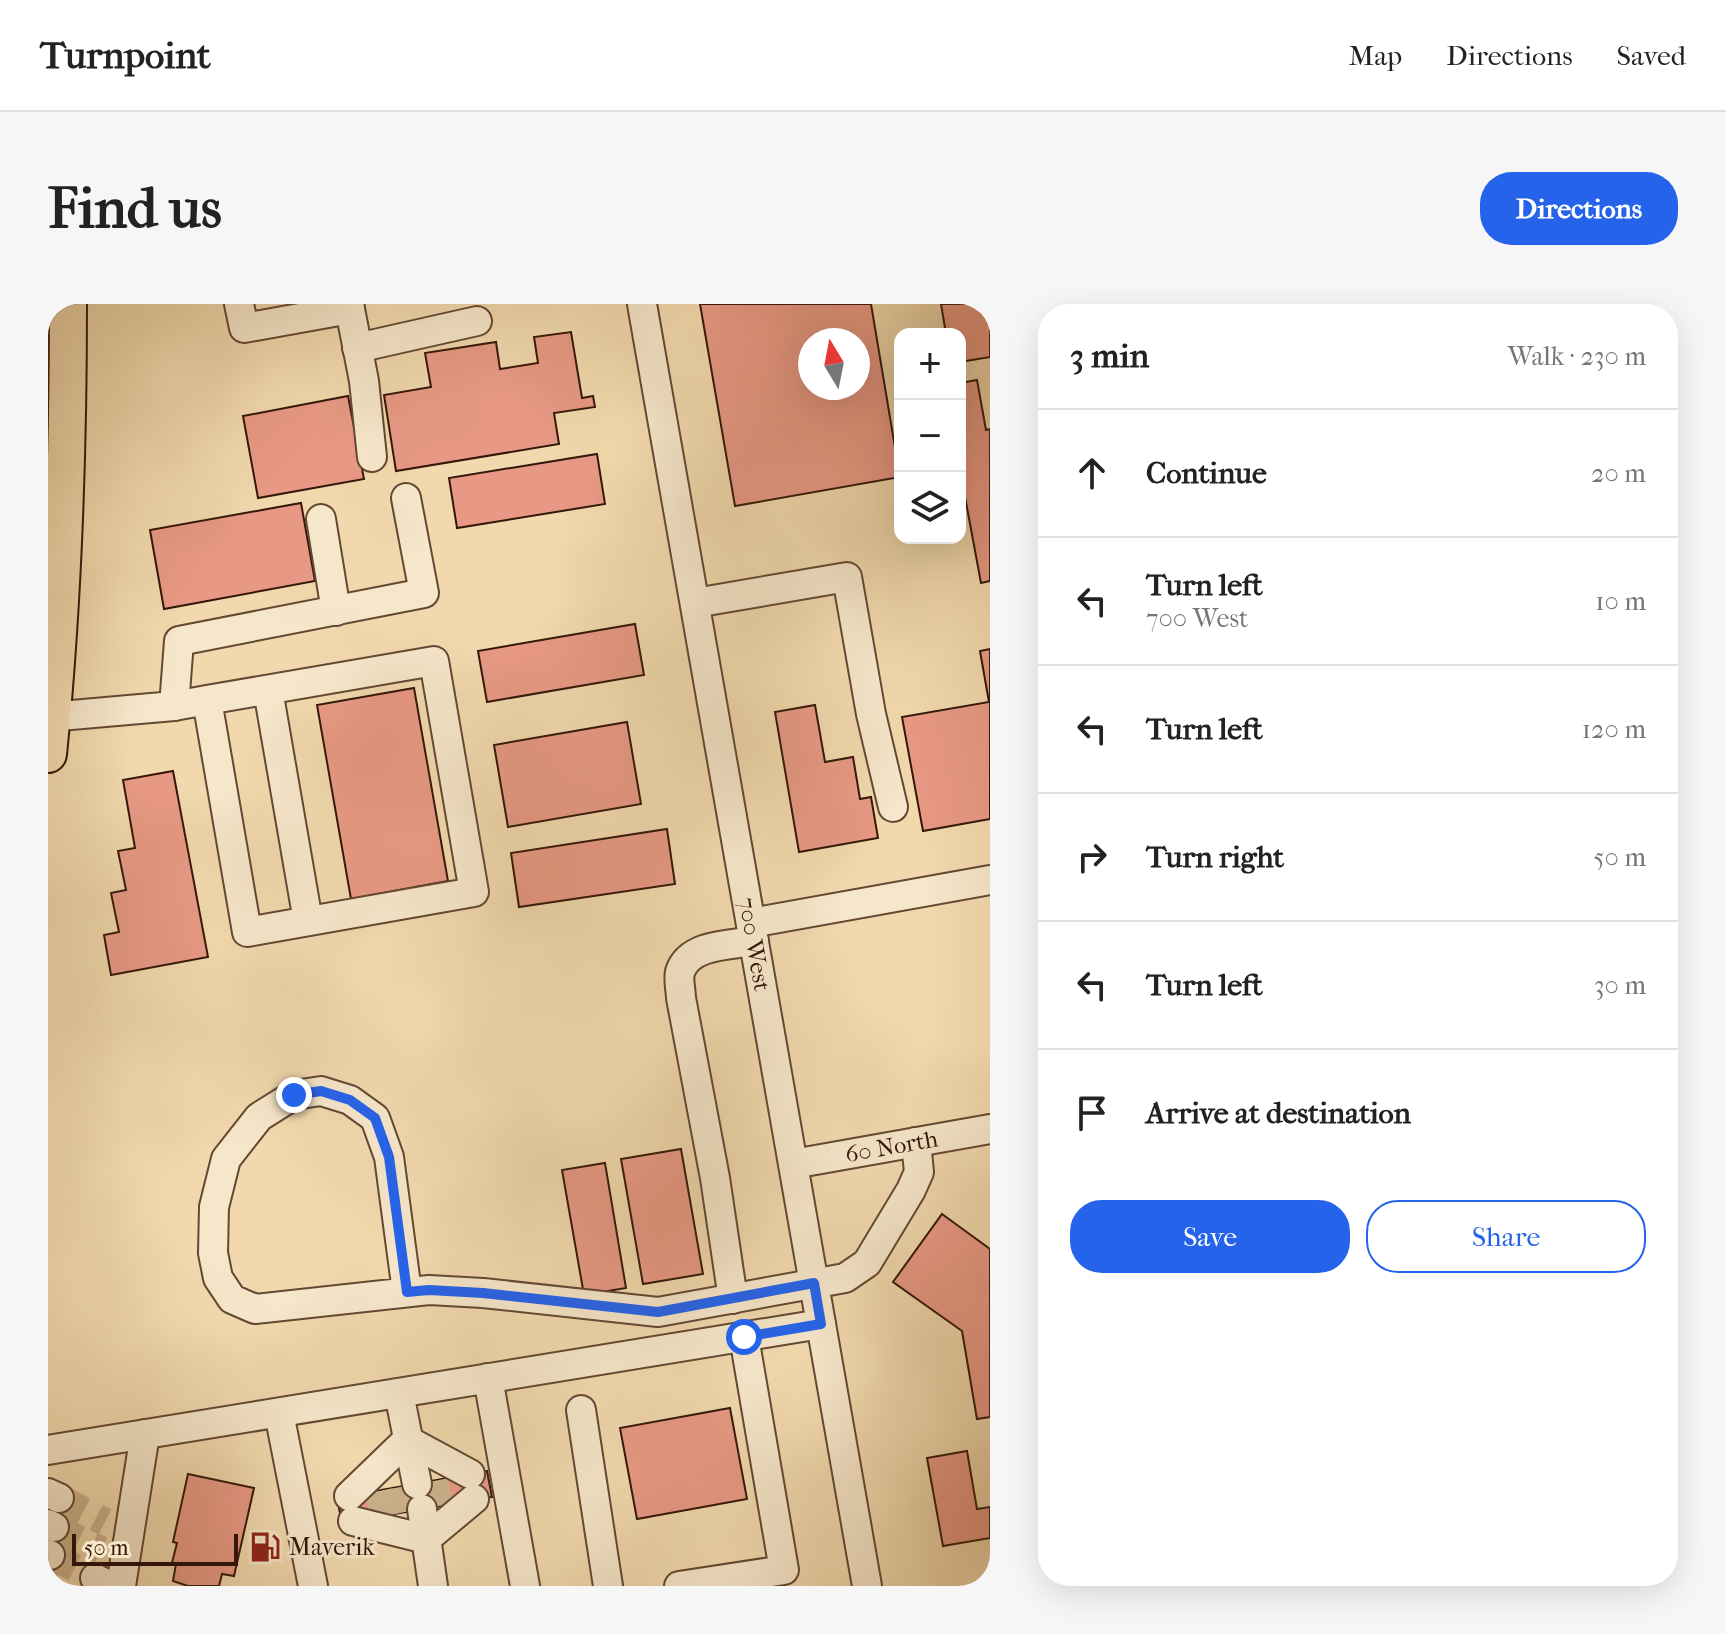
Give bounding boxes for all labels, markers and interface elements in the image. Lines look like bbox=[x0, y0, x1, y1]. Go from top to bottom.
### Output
text: Turnpoint bbox=[40, 33, 211, 78]
text: Map bbox=[1349, 39, 1402, 72]
text: Directions bbox=[1446, 39, 1573, 72]
text: Saved bbox=[1617, 39, 1686, 72]
button: Directions bbox=[1480, 172, 1678, 245]
text: Find us bbox=[48, 176, 222, 241]
north arrow bbox=[798, 328, 870, 400]
map controls bbox=[894, 328, 966, 544]
button: + bbox=[894, 328, 966, 400]
text: 3 min bbox=[1070, 336, 1149, 376]
text: Walk · 230 m bbox=[1508, 341, 1646, 372]
button: − bbox=[894, 400, 966, 472]
icon: ahead bbox=[1070, 451, 1114, 495]
text: Continue bbox=[1146, 456, 1267, 491]
text: 20 m bbox=[1591, 458, 1646, 489]
button: layers bbox=[894, 472, 966, 544]
text: Turn left bbox=[1146, 568, 1263, 603]
icon: left bbox=[1070, 579, 1114, 623]
text: 10 m bbox=[1595, 586, 1646, 617]
text: 700 West bbox=[1146, 603, 1248, 634]
icon: left bbox=[1070, 707, 1114, 751]
text: Turn left bbox=[1146, 712, 1263, 747]
text: 120 m bbox=[1582, 714, 1646, 745]
icon: right bbox=[1070, 835, 1114, 879]
text: Turn right bbox=[1146, 840, 1284, 875]
text: 50 m bbox=[1593, 842, 1646, 873]
street label: 700 West bbox=[732, 895, 776, 994]
icon: left bbox=[1070, 963, 1114, 1007]
text: Turn left bbox=[1146, 968, 1263, 1003]
text: 30 m bbox=[1594, 970, 1646, 1001]
route end bbox=[276, 1077, 312, 1113]
icon: arrive bbox=[1070, 1091, 1114, 1135]
text: Arrive at destination bbox=[1146, 1096, 1411, 1131]
street label: 60 North bbox=[843, 1124, 940, 1168]
button: Save bbox=[1070, 1200, 1350, 1273]
button: Share bbox=[1366, 1200, 1646, 1273]
route start bbox=[726, 1319, 762, 1355]
scale bar bbox=[72, 1530, 238, 1566]
fuel station icon: Maverik bbox=[248, 1530, 282, 1564]
place label: Maverik bbox=[289, 1533, 375, 1561]
text: 50 m bbox=[84, 1535, 129, 1561]

